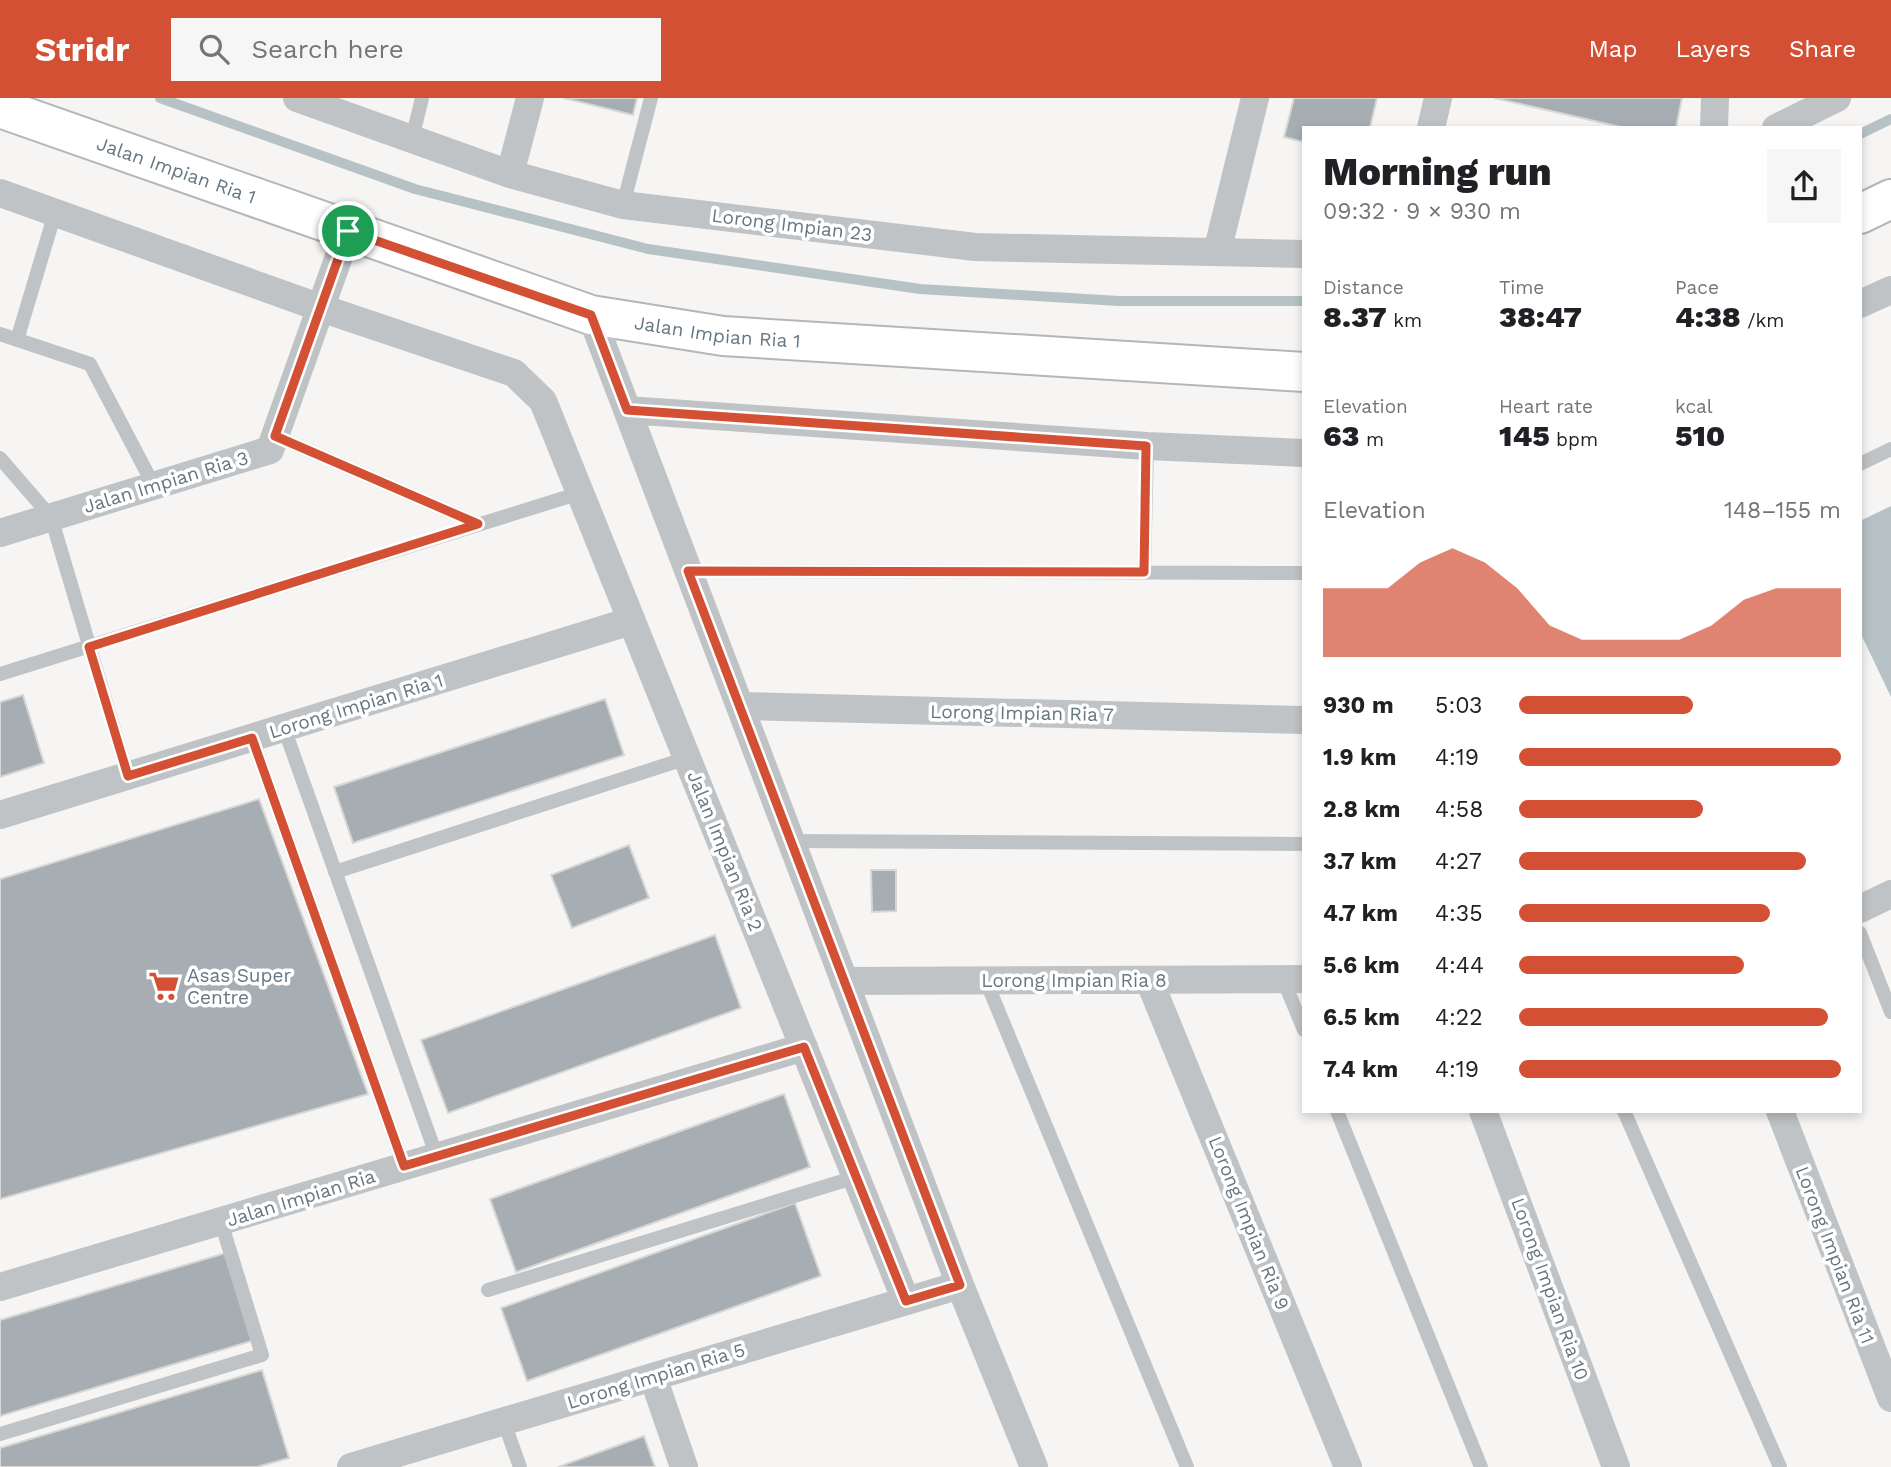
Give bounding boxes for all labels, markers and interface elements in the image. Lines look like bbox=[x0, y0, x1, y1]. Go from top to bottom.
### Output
search box bbox=[171, 18, 661, 81]
text: Stridr bbox=[35, 30, 129, 69]
icon: search bbox=[195, 30, 233, 68]
text: Search here bbox=[251, 34, 404, 64]
text: Map bbox=[1589, 35, 1637, 63]
text: Layers bbox=[1675, 35, 1751, 63]
text: Share bbox=[1789, 35, 1856, 63]
street label: Jalan Impian Ria 1 bbox=[94, 131, 259, 208]
button: share bbox=[1767, 149, 1841, 223]
text: Morning run bbox=[1323, 150, 1552, 194]
text: 09:32 · 9 × 930 m bbox=[1323, 198, 1521, 225]
pin bbox=[318, 201, 378, 261]
street label: Lorong Impian 23 bbox=[710, 204, 874, 246]
icon: arrive bbox=[329, 212, 367, 250]
text: Distance bbox=[1323, 276, 1404, 299]
text: Time bbox=[1499, 276, 1544, 299]
text: Pace bbox=[1675, 276, 1719, 299]
text: 8.37 bbox=[1323, 299, 1387, 334]
text: 38:47 bbox=[1499, 299, 1582, 334]
text: 4:38 bbox=[1675, 299, 1741, 334]
text: km bbox=[1387, 309, 1422, 332]
text: /km bbox=[1741, 309, 1784, 332]
street label: Jalan Impian Ria 1 bbox=[633, 311, 801, 352]
text: Elevation bbox=[1323, 395, 1408, 418]
text: Heart rate bbox=[1499, 395, 1593, 418]
text: kcal bbox=[1675, 395, 1713, 418]
text: 63 bbox=[1323, 418, 1359, 453]
text: 145 bbox=[1499, 418, 1550, 453]
text: 510 bbox=[1675, 418, 1725, 453]
text: m bbox=[1359, 428, 1384, 451]
text: bpm bbox=[1550, 428, 1598, 451]
street label: Jalan Impian Ria 3 bbox=[81, 446, 251, 518]
text: Elevation bbox=[1323, 497, 1426, 524]
text: 148–155 m bbox=[1724, 497, 1841, 524]
street label: Lorong Impian Ria 1 bbox=[266, 669, 446, 743]
text: 930 m bbox=[1323, 692, 1394, 719]
text: 5:03 bbox=[1435, 692, 1482, 719]
street label: Lorong Impian Ria 7 bbox=[930, 700, 1114, 726]
text: 1.9 km bbox=[1323, 744, 1396, 771]
text: 4:19 bbox=[1435, 744, 1479, 771]
street label: Jalan Impian Ria 2 bbox=[682, 767, 768, 935]
text: 2.8 km bbox=[1323, 796, 1400, 823]
text: 4:58 bbox=[1435, 796, 1483, 823]
text: 3.7 km bbox=[1323, 848, 1397, 875]
text: 4:27 bbox=[1435, 848, 1482, 875]
text: 4.7 km bbox=[1323, 900, 1398, 927]
text: 4:35 bbox=[1435, 900, 1483, 927]
text: 5.6 km bbox=[1323, 952, 1400, 979]
text: 4:44 bbox=[1435, 952, 1484, 979]
place label: Asas Super Centre bbox=[187, 964, 291, 1009]
supermarket icon: Asas Super Centre bbox=[147, 969, 181, 1003]
street label: Lorong Impian Ria 8 bbox=[981, 969, 1167, 992]
text: 6.5 km bbox=[1323, 1004, 1400, 1031]
text: 4:22 bbox=[1435, 1004, 1483, 1031]
text: 7.4 km bbox=[1323, 1056, 1398, 1083]
text: 4:19 bbox=[1435, 1056, 1479, 1083]
street label: Lorong Impian Ria 9 bbox=[1204, 1133, 1294, 1313]
street label: Lorong Impian Ria 11 bbox=[1791, 1163, 1879, 1347]
street label: Jalan Impian Ria bbox=[224, 1164, 378, 1231]
street label: Lorong Impian Ria 10 bbox=[1506, 1195, 1594, 1383]
street label: Lorong Impian Ria 5 bbox=[564, 1338, 748, 1414]

